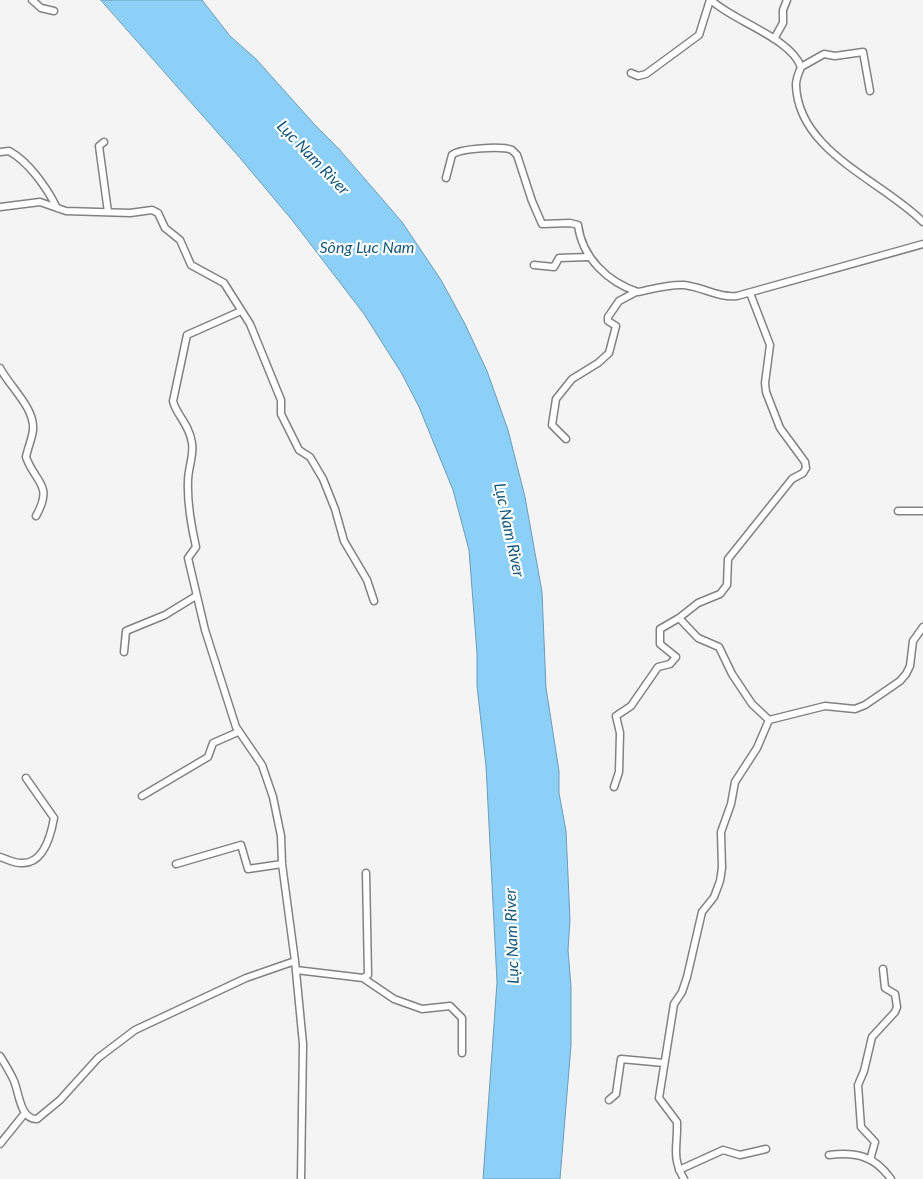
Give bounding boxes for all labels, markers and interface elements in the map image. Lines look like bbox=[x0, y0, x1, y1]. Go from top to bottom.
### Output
water label: Lục Nam River bbox=[273, 117, 353, 199]
water label: Sông Lục Nam bbox=[320, 238, 414, 258]
water label: Lục Nam River bbox=[490, 481, 528, 579]
water label: Lục Nam River bbox=[501, 888, 523, 984]

